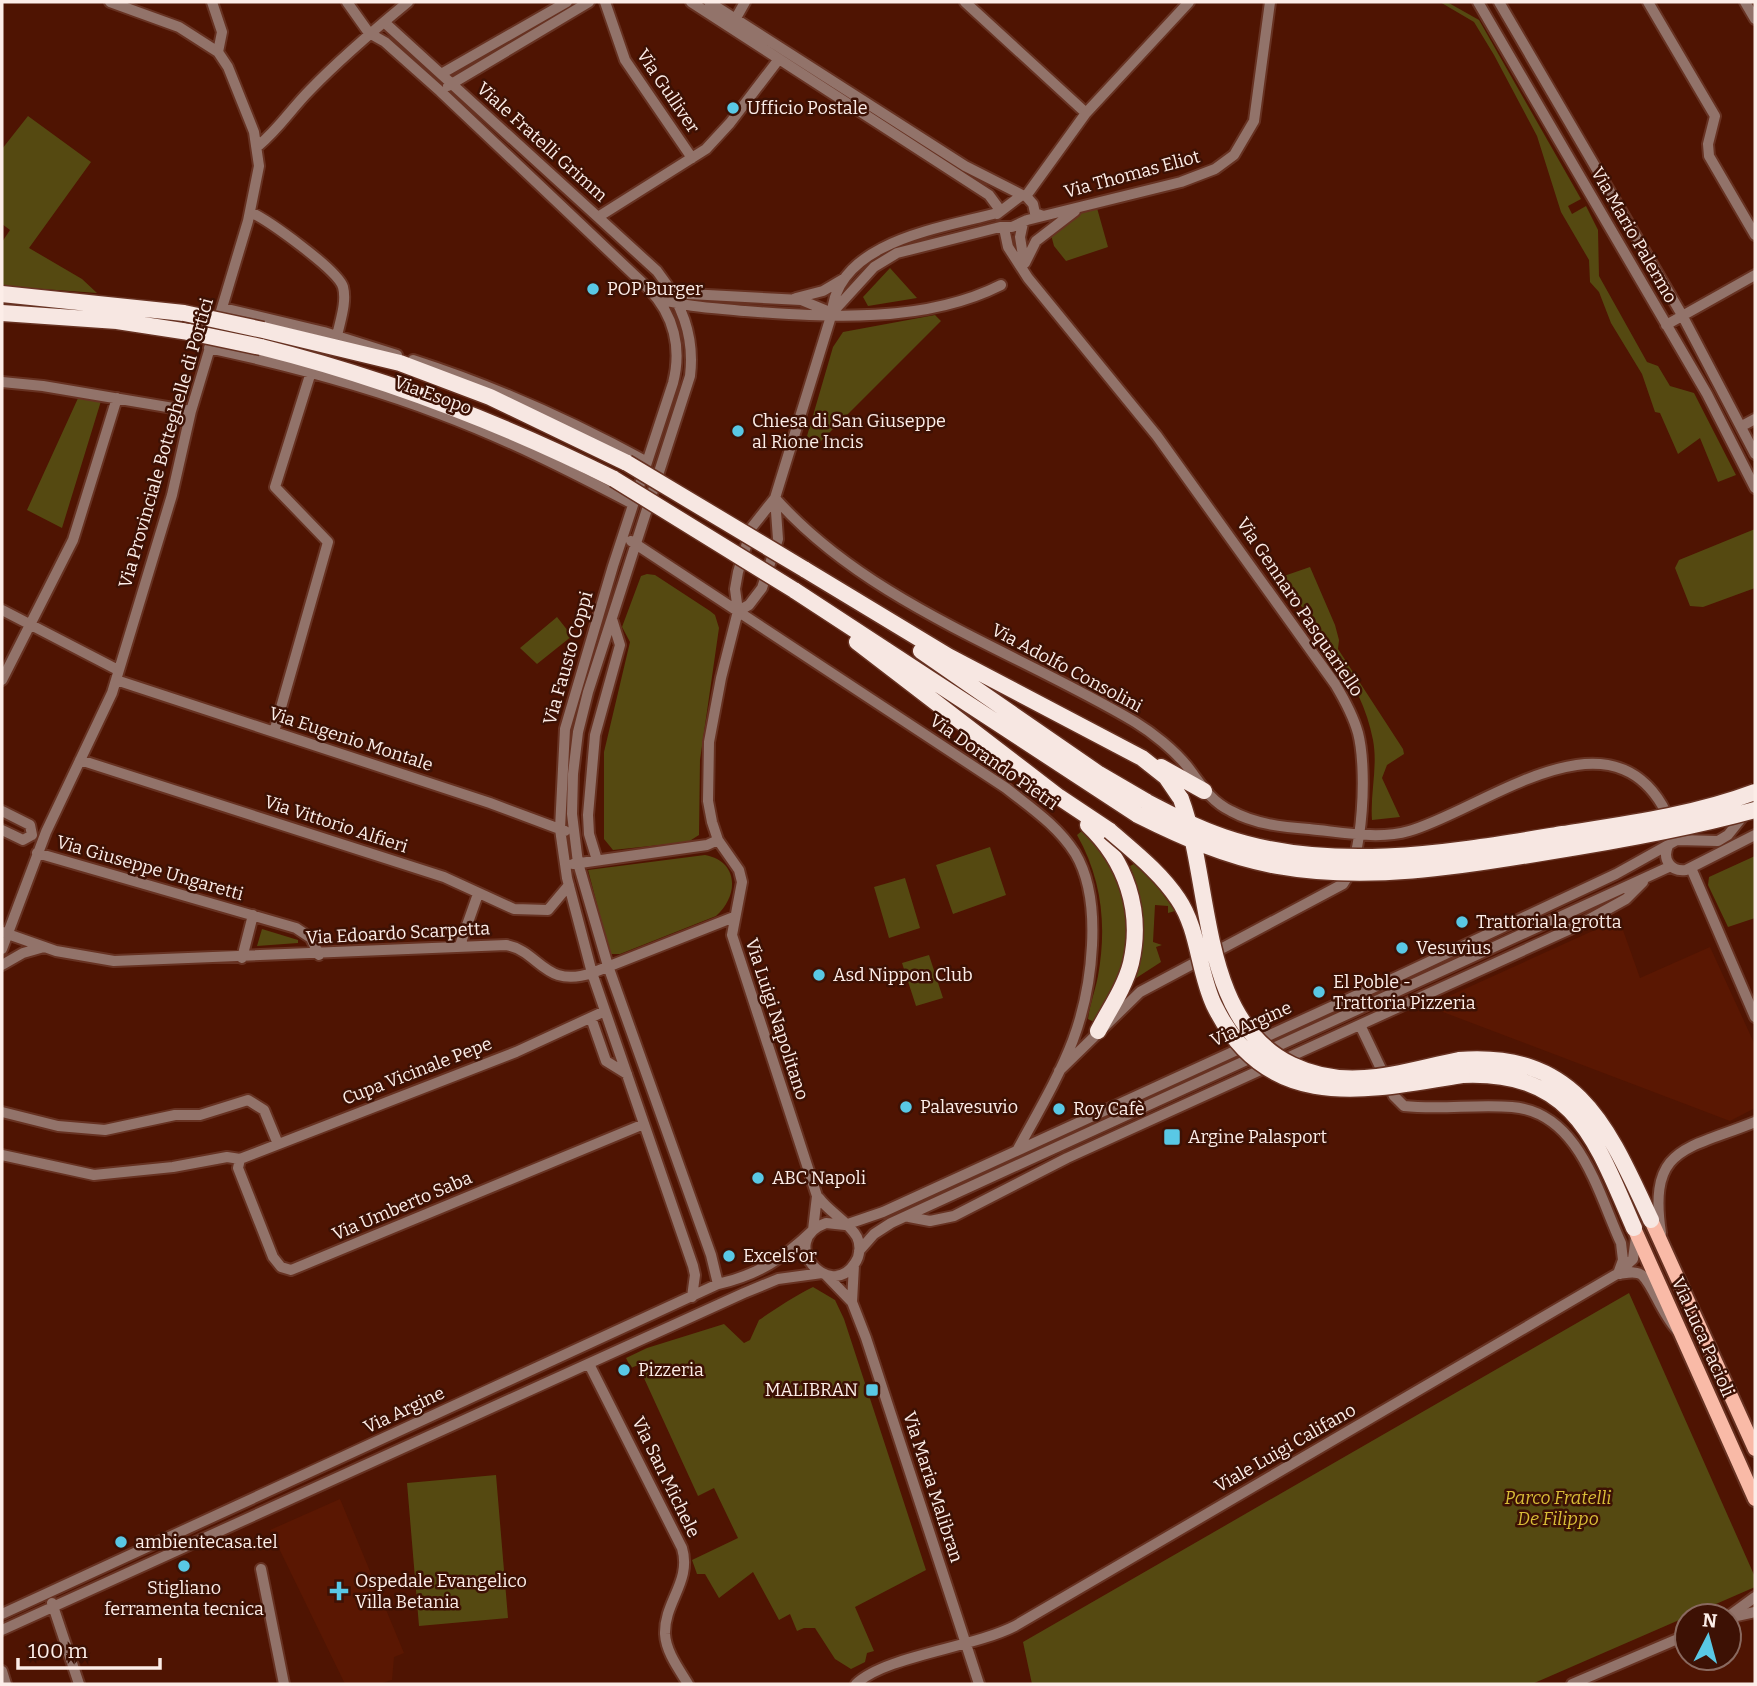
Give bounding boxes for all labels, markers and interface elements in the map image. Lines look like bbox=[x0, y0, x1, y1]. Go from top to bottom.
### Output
street label: Via Gulliver bbox=[632, 45, 704, 137]
street label: Viale Fratelli Grimm bbox=[472, 77, 612, 207]
place label: Ufficio Postale bbox=[747, 97, 868, 119]
marker: Ufficio Postale bbox=[725, 100, 741, 116]
street label: Via Thomas Eliot bbox=[1062, 145, 1203, 203]
street label: Via Mario Palermo bbox=[1586, 163, 1682, 307]
place label: POP Burger bbox=[607, 278, 703, 300]
marker: POP Burger bbox=[585, 281, 601, 297]
street label: Via Provinciale Botteghelle di Portici bbox=[114, 295, 218, 591]
street label: Via Esopo bbox=[391, 371, 475, 419]
place label: Chiesa di San Giuseppe al Rione Incis bbox=[752, 410, 946, 453]
marker: Chiesa di San Giuseppe al Rione Incis bbox=[730, 423, 746, 439]
street label: Via Gennaro Pasquariello bbox=[1232, 513, 1368, 701]
street label: Via Fausto Coppi bbox=[538, 589, 598, 727]
street label: Via Adolfo Consolini bbox=[988, 619, 1146, 717]
street label: Via Eugenio Montale bbox=[266, 702, 436, 776]
street label: Via Dorando Pietri bbox=[925, 709, 1063, 815]
street label: Via Vittorio Alfieri bbox=[261, 790, 411, 858]
street label: Via Giuseppe Ungaretti bbox=[54, 831, 246, 905]
place label: Trattoria la grotta bbox=[1476, 911, 1622, 933]
marker: Trattoria la grotta bbox=[1454, 914, 1470, 930]
street label: Via Edoardo Scarpetta bbox=[305, 917, 491, 949]
street label: Via Luigi Napolitano bbox=[740, 935, 814, 1103]
place label: Vesuvius bbox=[1416, 937, 1491, 959]
marker: Vesuvius bbox=[1394, 940, 1410, 956]
place label: Asd Nippon Club bbox=[833, 964, 973, 986]
marker: Asd Nippon Club bbox=[811, 967, 827, 983]
place label: El Poble - Trattoria Pizzeria bbox=[1333, 971, 1476, 1014]
marker: El Poble - Trattoria Pizzeria bbox=[1311, 984, 1327, 1000]
street label: Via Argine bbox=[1207, 996, 1295, 1052]
street label: Cupa Vicinale Pepe bbox=[339, 1032, 495, 1110]
place label: Palavesuvio bbox=[920, 1096, 1018, 1118]
place label: Roy Cafè bbox=[1073, 1098, 1145, 1120]
marker: Palavesuvio bbox=[898, 1099, 914, 1115]
marker: Roy Cafè bbox=[1051, 1101, 1067, 1117]
place label: Argine Palasport bbox=[1188, 1126, 1328, 1148]
marker: Argine Palasport bbox=[1162, 1127, 1182, 1147]
street label: Via Umberto Saba bbox=[329, 1167, 475, 1245]
place label: ABC Napoli bbox=[772, 1167, 866, 1189]
marker: ABC Napoli bbox=[750, 1170, 766, 1186]
place label: Excels'or bbox=[743, 1245, 817, 1267]
marker: Excels'or bbox=[721, 1248, 737, 1264]
street label: Via Luca Pacioli bbox=[1667, 1274, 1739, 1400]
place label: Pizzeria bbox=[638, 1359, 704, 1381]
marker: Pizzeria bbox=[616, 1362, 632, 1378]
place label: MALIBRAN bbox=[765, 1379, 858, 1401]
street label: Via Argine bbox=[360, 1382, 448, 1438]
marker: MALIBRAN bbox=[864, 1382, 880, 1398]
street label: Viale Luigi Califano bbox=[1210, 1399, 1360, 1497]
street label: Via Maria Malibran bbox=[898, 1409, 968, 1566]
street label: Via San Michele bbox=[627, 1413, 705, 1541]
park label: Parco Fratelli De Filippo bbox=[1505, 1487, 1611, 1530]
place label: ambientecasa.tel bbox=[135, 1531, 278, 1553]
marker: ambientecasa.tel bbox=[113, 1534, 129, 1550]
marker: Stigliano ferramenta tecnica bbox=[176, 1558, 192, 1574]
place label: Ospedale Evangelico Villa Betania bbox=[355, 1570, 527, 1613]
place label: Stigliano ferramenta tecnica bbox=[104, 1577, 264, 1620]
marker: Ospedale Evangelico Villa Betania bbox=[329, 1581, 349, 1601]
north arrow bbox=[1673, 1602, 1743, 1672]
text: N bbox=[1701, 1608, 1719, 1633]
scale bar bbox=[18, 1626, 159, 1670]
text: 100 m bbox=[28, 1638, 88, 1664]

